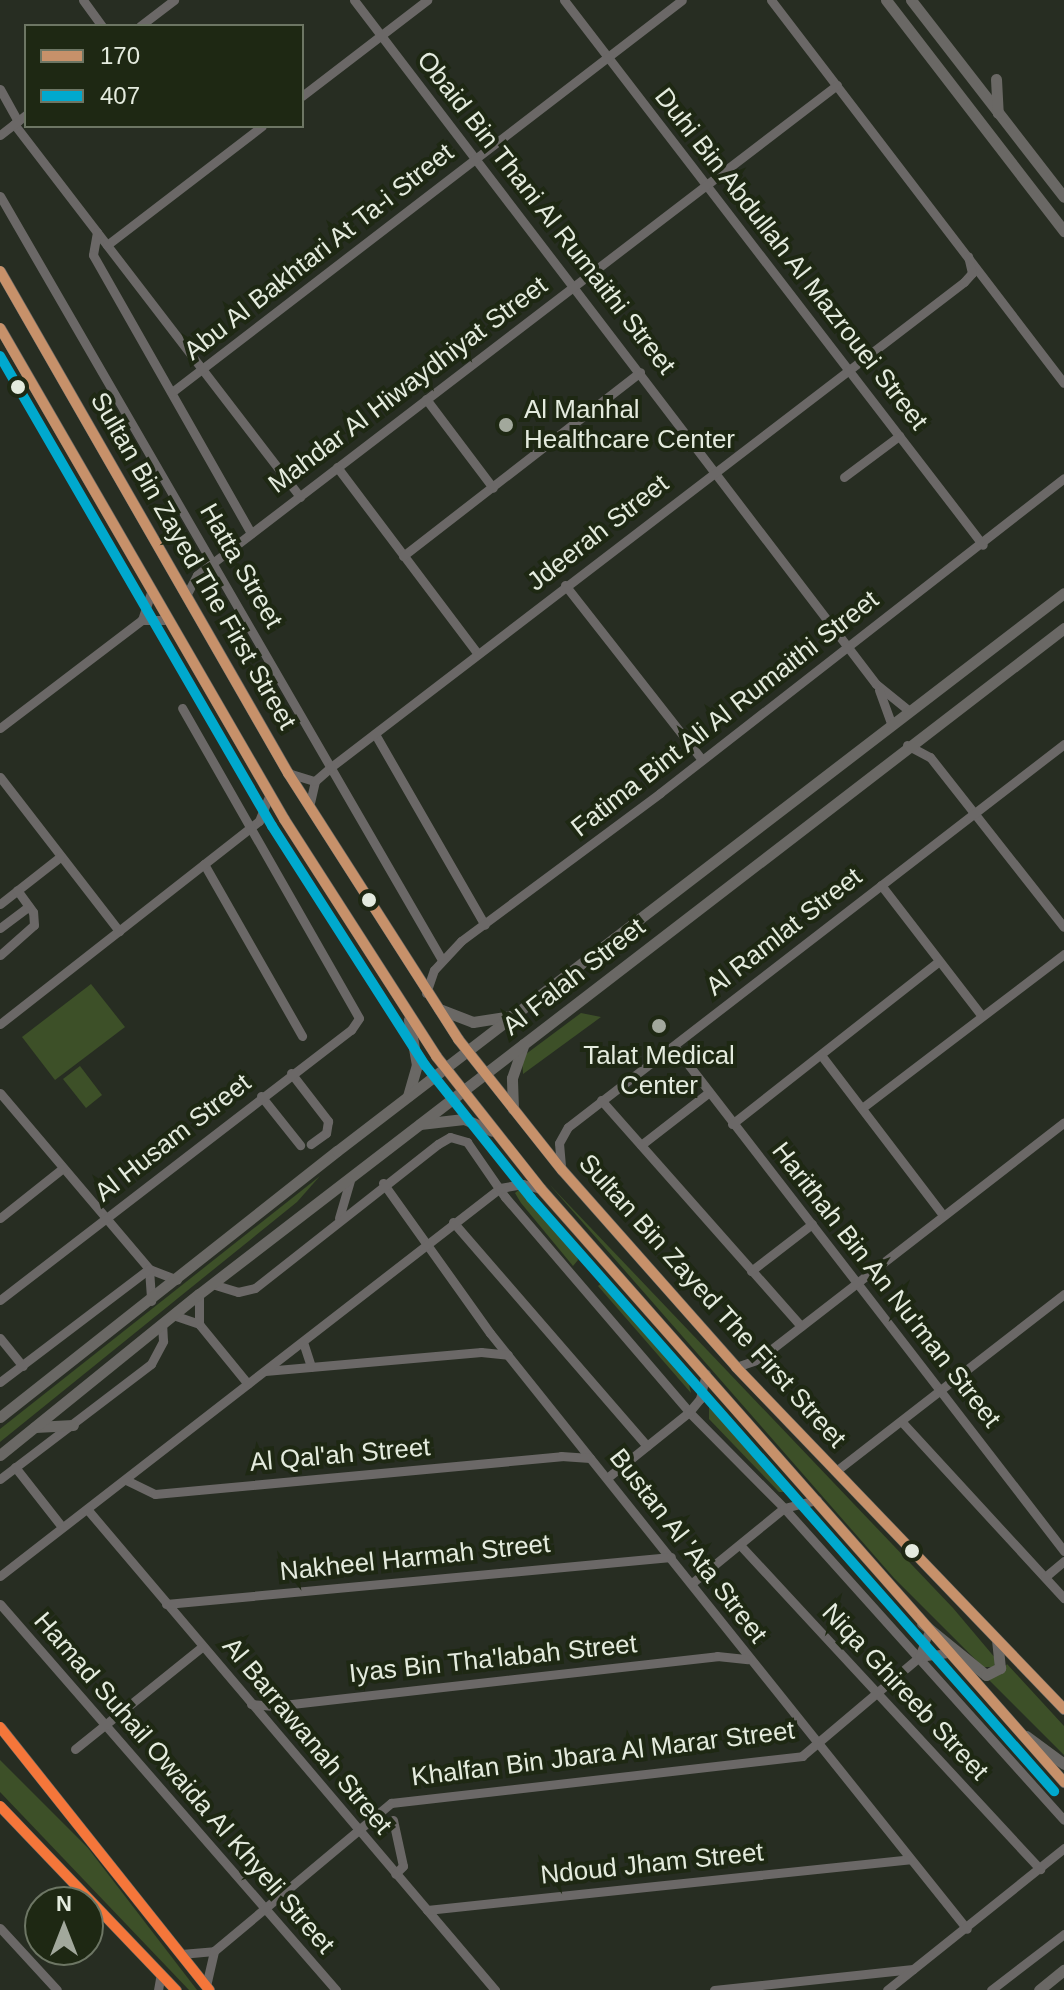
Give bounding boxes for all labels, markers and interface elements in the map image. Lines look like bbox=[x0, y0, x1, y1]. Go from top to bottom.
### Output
legend bbox=[24, 24, 304, 128]
text: 170 bbox=[100, 42, 140, 69]
street label: Obaid Bin Thani Al Rumaithi Street bbox=[410, 45, 682, 381]
street label: Duhi Bin Abdullah Al Mazrouei Street bbox=[647, 81, 935, 437]
text: 407 bbox=[100, 82, 140, 109]
street label: Abu Al Bakhtari At Ta-i Street bbox=[177, 136, 461, 368]
street label: Mahdar Al Hiwaydhiyat Street bbox=[262, 269, 554, 501]
unlabelled marker bbox=[10, 379, 26, 395]
street label: Sultan Bin Zayed The First Street bbox=[83, 387, 303, 735]
place label: Al Manhal Healthcare Center bbox=[524, 394, 735, 456]
marker: Al Manhal Healthcare Center bbox=[495, 414, 517, 436]
street label: Jdeerah Street bbox=[521, 468, 675, 598]
street label: Hatta Street bbox=[193, 498, 289, 634]
street label: Fatima Bint Ali Al Rumaithi Street bbox=[564, 583, 886, 845]
street label: Al Ramlat Street bbox=[700, 861, 868, 1003]
unlabelled marker bbox=[361, 892, 377, 908]
street label: Al Falah Street bbox=[497, 912, 651, 1042]
marker: Talat Medical Center bbox=[648, 1015, 670, 1037]
place label: Talat Medical Center bbox=[583, 1040, 735, 1102]
street label: Al Husam Street bbox=[89, 1067, 257, 1209]
street label: Harithah Bin An Nu'man Street bbox=[765, 1136, 1007, 1434]
street label: Sultan Bin Zayed The First Street bbox=[572, 1148, 852, 1454]
street label: Al Qal'ah Street bbox=[248, 1432, 432, 1478]
street label: Bustan Al 'Ata Street bbox=[602, 1442, 774, 1650]
street label: Nakheel Harmah Street bbox=[278, 1528, 552, 1588]
unlabelled marker bbox=[904, 1543, 920, 1559]
street label: Niqa Ghireeb Street bbox=[815, 1597, 995, 1787]
street label: Hamad Suhail Owaida Al Khyeli Street bbox=[27, 1605, 341, 1961]
street label: Iyas Bin Tha'labah Street bbox=[347, 1628, 639, 1690]
street label: Al Barrawanah Street bbox=[216, 1631, 398, 1841]
street label: Khalfan Bin Jbara Al Marar Street bbox=[409, 1715, 797, 1793]
street label: Ndoud Jham Street bbox=[539, 1837, 765, 1891]
north arrow bbox=[24, 1886, 104, 1966]
text: N bbox=[56, 1891, 72, 1916]

